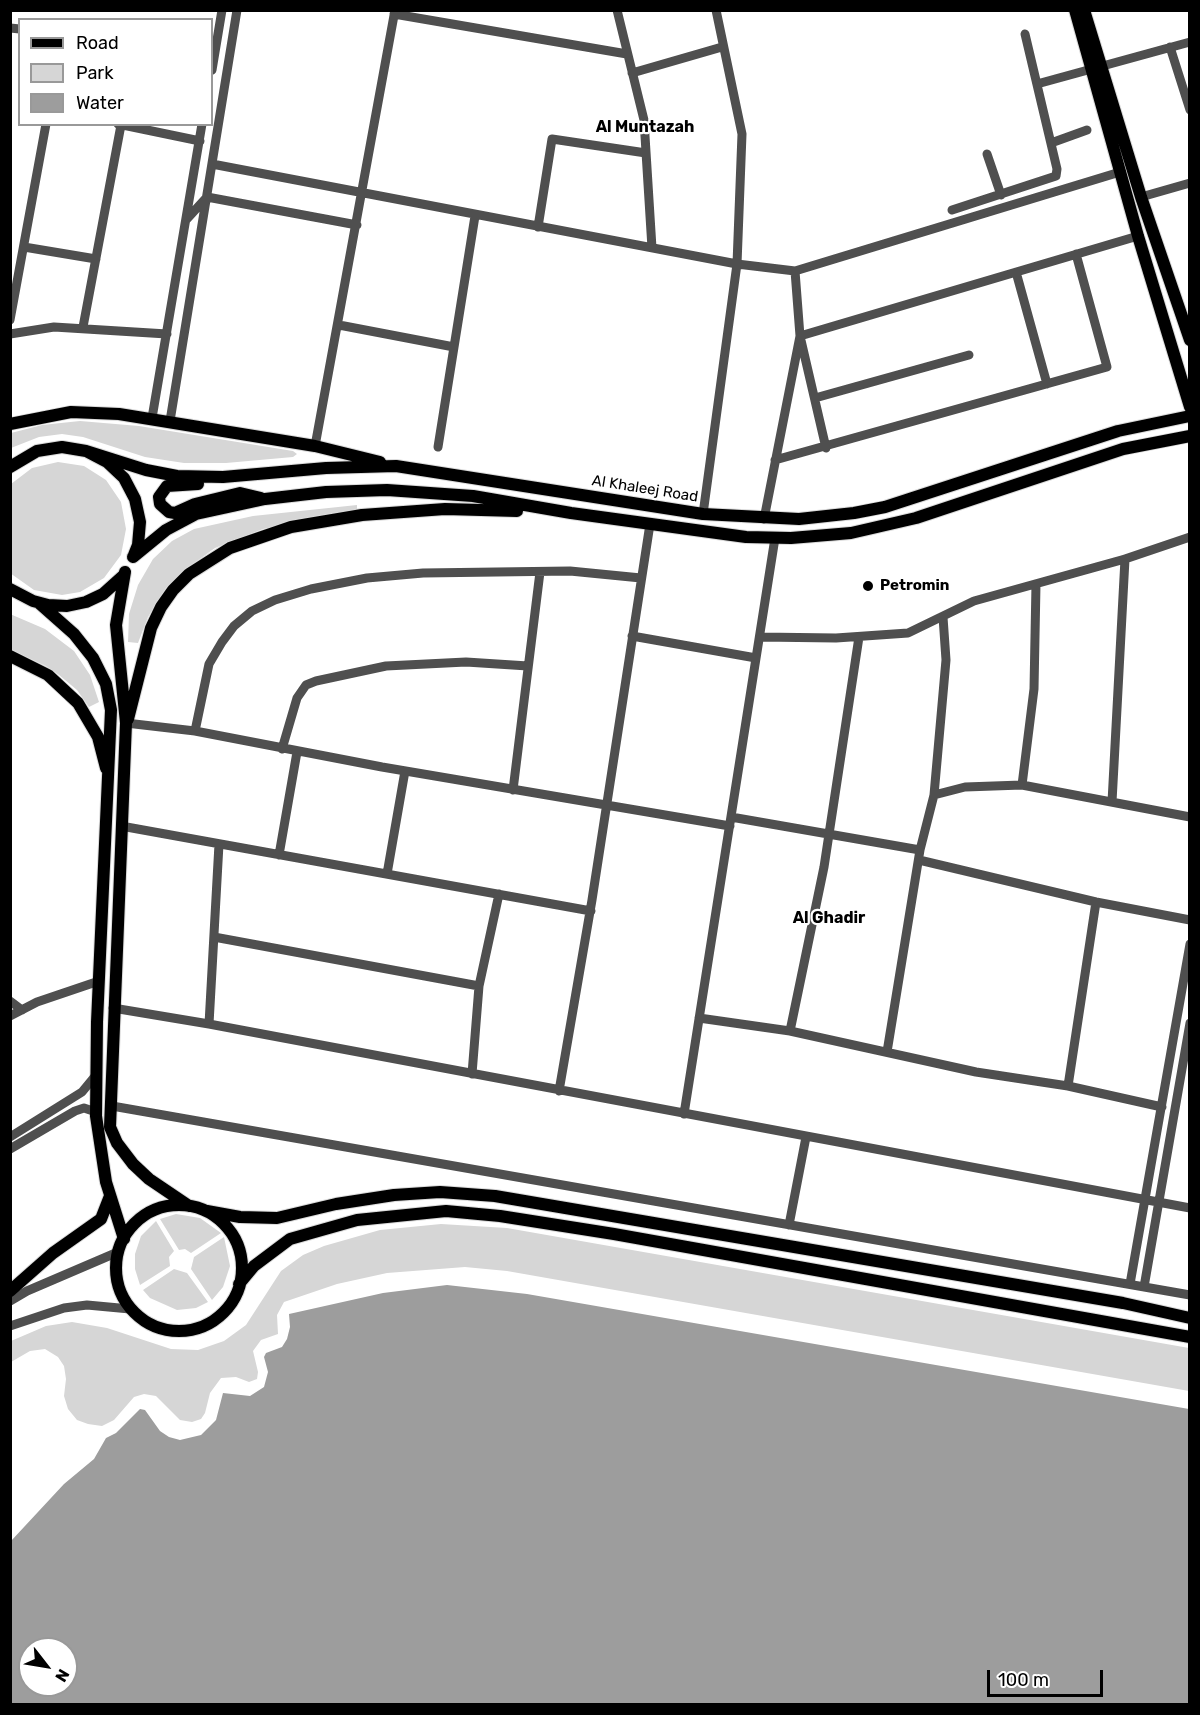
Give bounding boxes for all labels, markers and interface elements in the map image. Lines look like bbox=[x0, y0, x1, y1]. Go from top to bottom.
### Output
legend bbox=[18, 18, 213, 126]
text: Road bbox=[76, 32, 119, 54]
text: Park bbox=[76, 62, 113, 84]
text: Water bbox=[76, 92, 124, 114]
district label: Al Muntazah bbox=[596, 117, 694, 137]
street label: Al Khaleej Road bbox=[591, 472, 699, 506]
place label: Petromin bbox=[880, 577, 950, 595]
marker: Petromin bbox=[861, 579, 875, 593]
district label: Al Ghadir bbox=[793, 908, 865, 928]
north arrow bbox=[18, 1637, 78, 1697]
scale bar bbox=[990, 1658, 1106, 1696]
text: N bbox=[51, 1666, 73, 1685]
text: 100 m bbox=[998, 1669, 1049, 1691]

